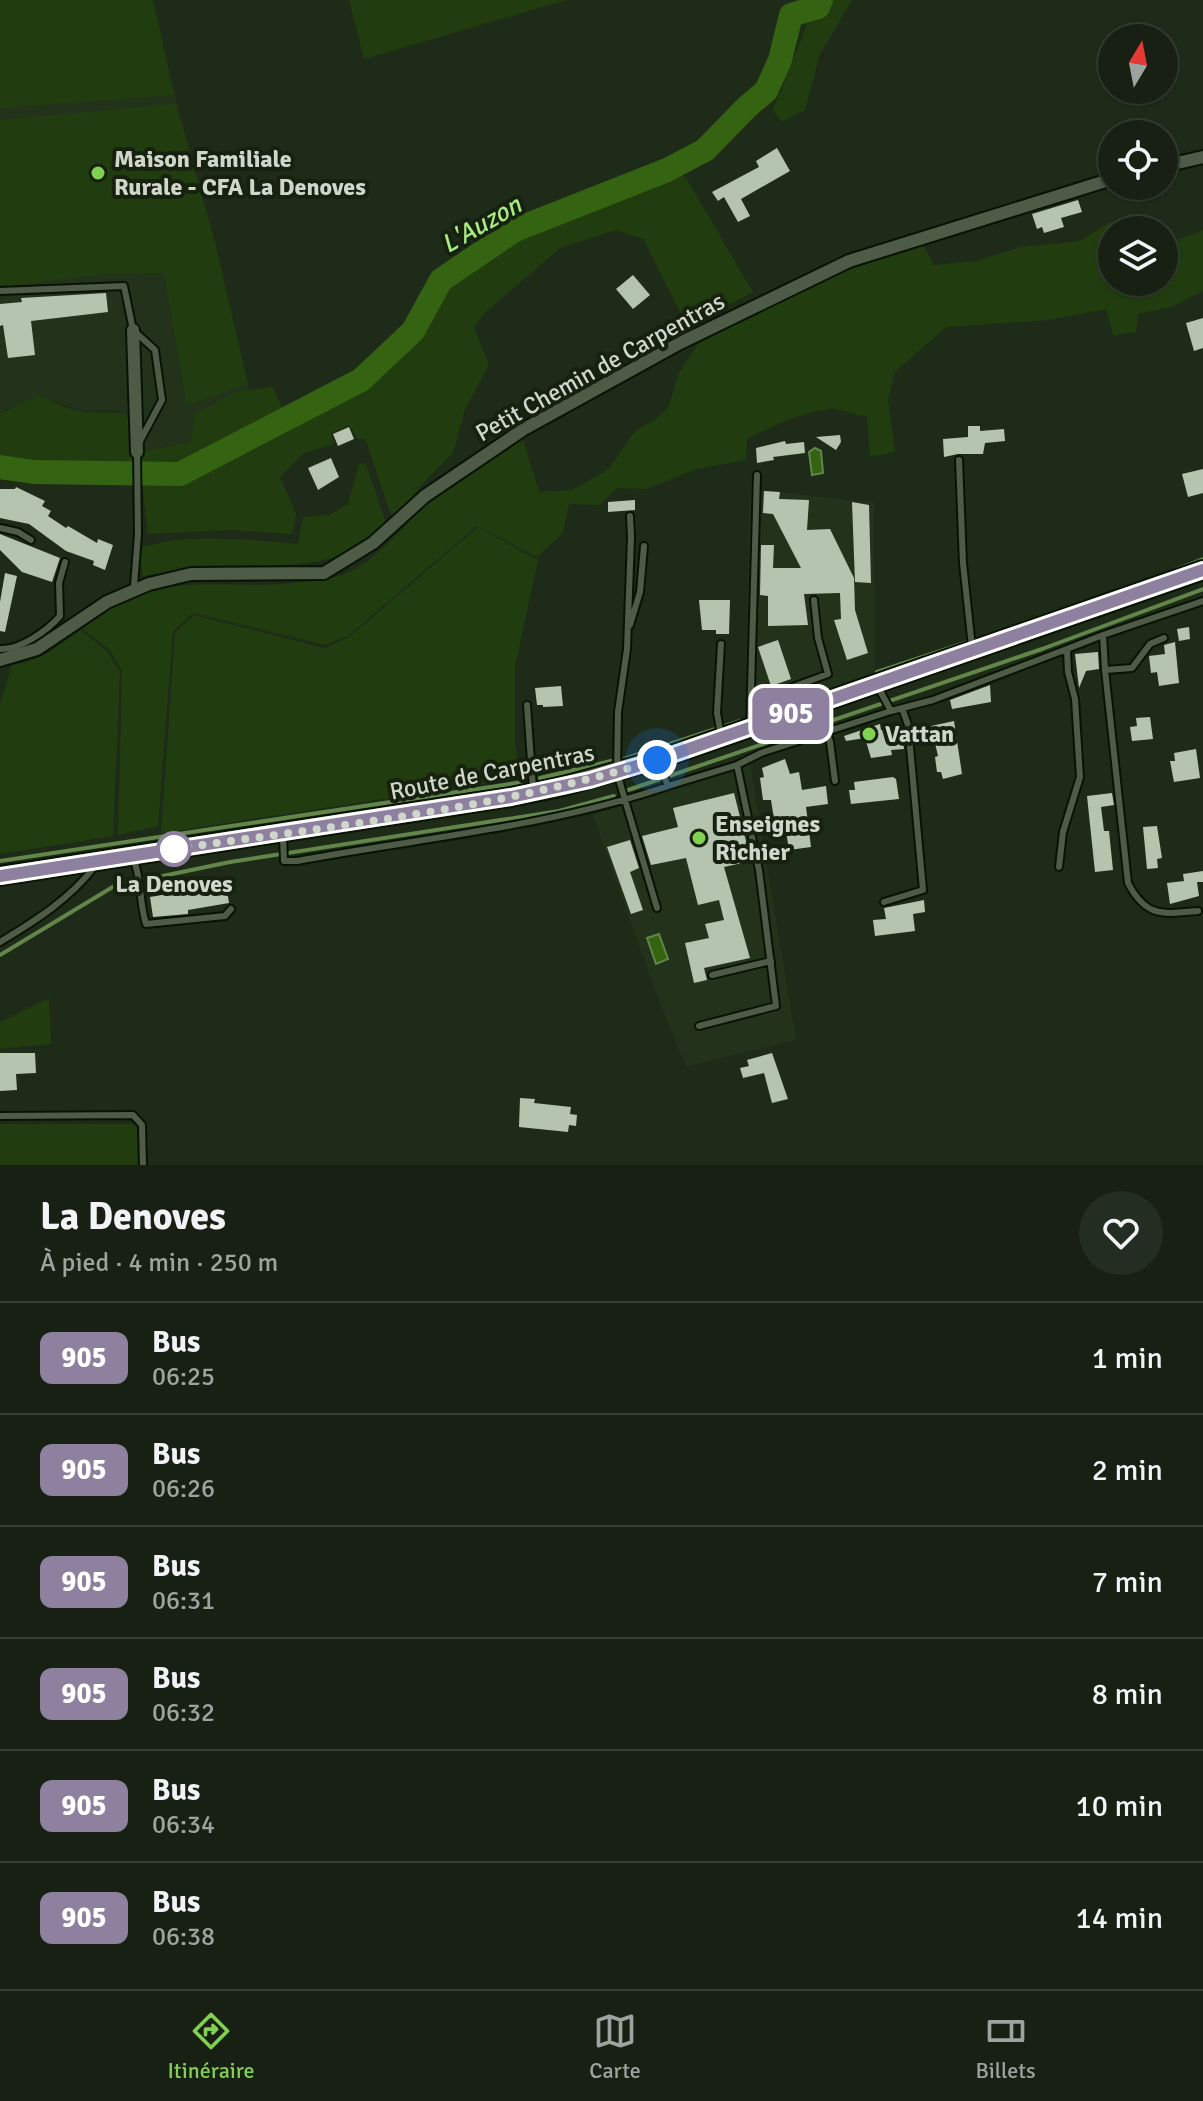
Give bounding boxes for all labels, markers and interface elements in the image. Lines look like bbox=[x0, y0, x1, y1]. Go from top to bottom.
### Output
north arrow bbox=[1098, 24, 1178, 104]
map controls bbox=[1098, 24, 1178, 296]
button: locate bbox=[1098, 120, 1178, 200]
place label: Maison Familiale Rurale - CFA La Denoves bbox=[114, 144, 366, 202]
marker: Maison Familiale Rurale - CFA La Denoves bbox=[89, 164, 107, 182]
water label: L'Auzon bbox=[436, 189, 528, 261]
button: layers bbox=[1098, 216, 1178, 296]
street label: Petit Chemin de Carpentras bbox=[470, 286, 730, 448]
line badge: 905 bbox=[745, 688, 837, 740]
text: 905 bbox=[768, 697, 814, 731]
place label: Vattan bbox=[885, 719, 954, 749]
marker: Vattan bbox=[860, 725, 878, 743]
street label: Route de Carpentras bbox=[387, 737, 597, 807]
your location bbox=[637, 740, 677, 780]
place label: Enseignes Richier bbox=[715, 809, 820, 867]
marker: Enseignes Richier bbox=[690, 829, 708, 847]
marker: La Denoves bbox=[157, 832, 191, 866]
place label: La Denoves bbox=[115, 869, 233, 899]
button: heart bbox=[1079, 1191, 1163, 1275]
text: La Denoves bbox=[40, 1193, 226, 1240]
text: À pied · 4 min · 250 m bbox=[40, 1247, 278, 1279]
text: Bus bbox=[152, 1324, 200, 1361]
text: 1 min bbox=[1092, 1340, 1163, 1377]
text: 905 bbox=[61, 1341, 107, 1375]
text: 06:25 bbox=[152, 1361, 215, 1393]
text: Bus bbox=[152, 1436, 200, 1473]
text: 2 min bbox=[1092, 1452, 1163, 1489]
text: 905 bbox=[61, 1453, 107, 1487]
text: 06:26 bbox=[152, 1473, 215, 1505]
text: Bus bbox=[152, 1548, 200, 1585]
text: 7 min bbox=[1092, 1564, 1163, 1601]
text: 905 bbox=[61, 1565, 107, 1599]
text: 06:31 bbox=[152, 1585, 215, 1617]
text: Bus bbox=[152, 1660, 200, 1697]
text: 8 min bbox=[1092, 1676, 1163, 1713]
text: 905 bbox=[61, 1677, 107, 1711]
text: 06:32 bbox=[152, 1697, 215, 1729]
text: Bus bbox=[152, 1772, 200, 1809]
text: 10 min bbox=[1076, 1788, 1163, 1825]
text: 905 bbox=[61, 1789, 107, 1823]
text: 06:34 bbox=[152, 1809, 215, 1841]
text: Bus bbox=[152, 1884, 200, 1921]
text: 14 min bbox=[1076, 1900, 1163, 1937]
text: 905 bbox=[61, 1901, 107, 1935]
text: 06:38 bbox=[152, 1921, 215, 1953]
tab: Itinéraire bbox=[167, 2009, 255, 2084]
tab: Carte bbox=[589, 2009, 641, 2084]
tab: Billets bbox=[975, 2009, 1036, 2084]

